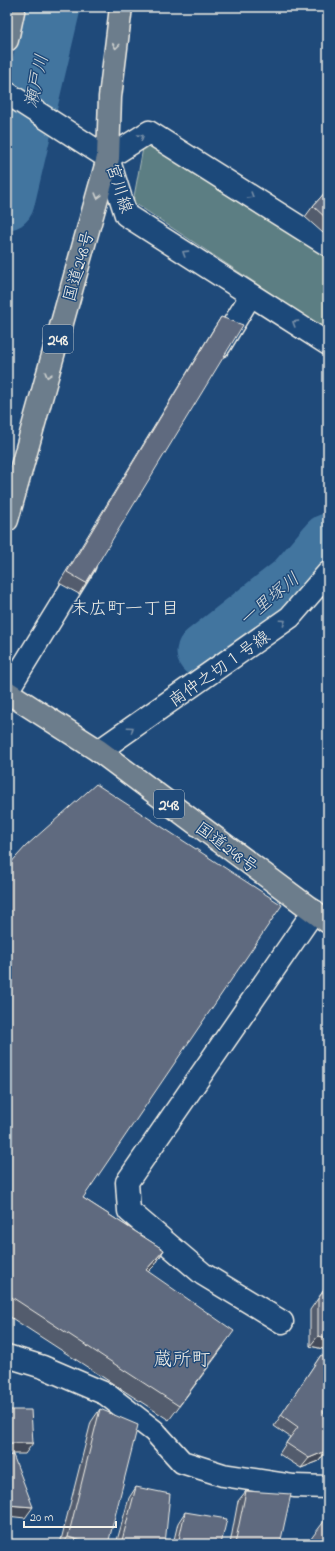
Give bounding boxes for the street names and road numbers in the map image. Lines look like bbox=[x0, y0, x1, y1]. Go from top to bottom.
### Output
street label: 宮川線 bbox=[99, 160, 138, 217]
street label: 国道248号 bbox=[57, 228, 101, 305]
road number: 248 bbox=[43, 325, 73, 353]
street label: 南仲之切１号線 bbox=[164, 625, 276, 714]
road number: 248 bbox=[154, 790, 184, 818]
street label: 国道248号 bbox=[189, 816, 263, 880]

